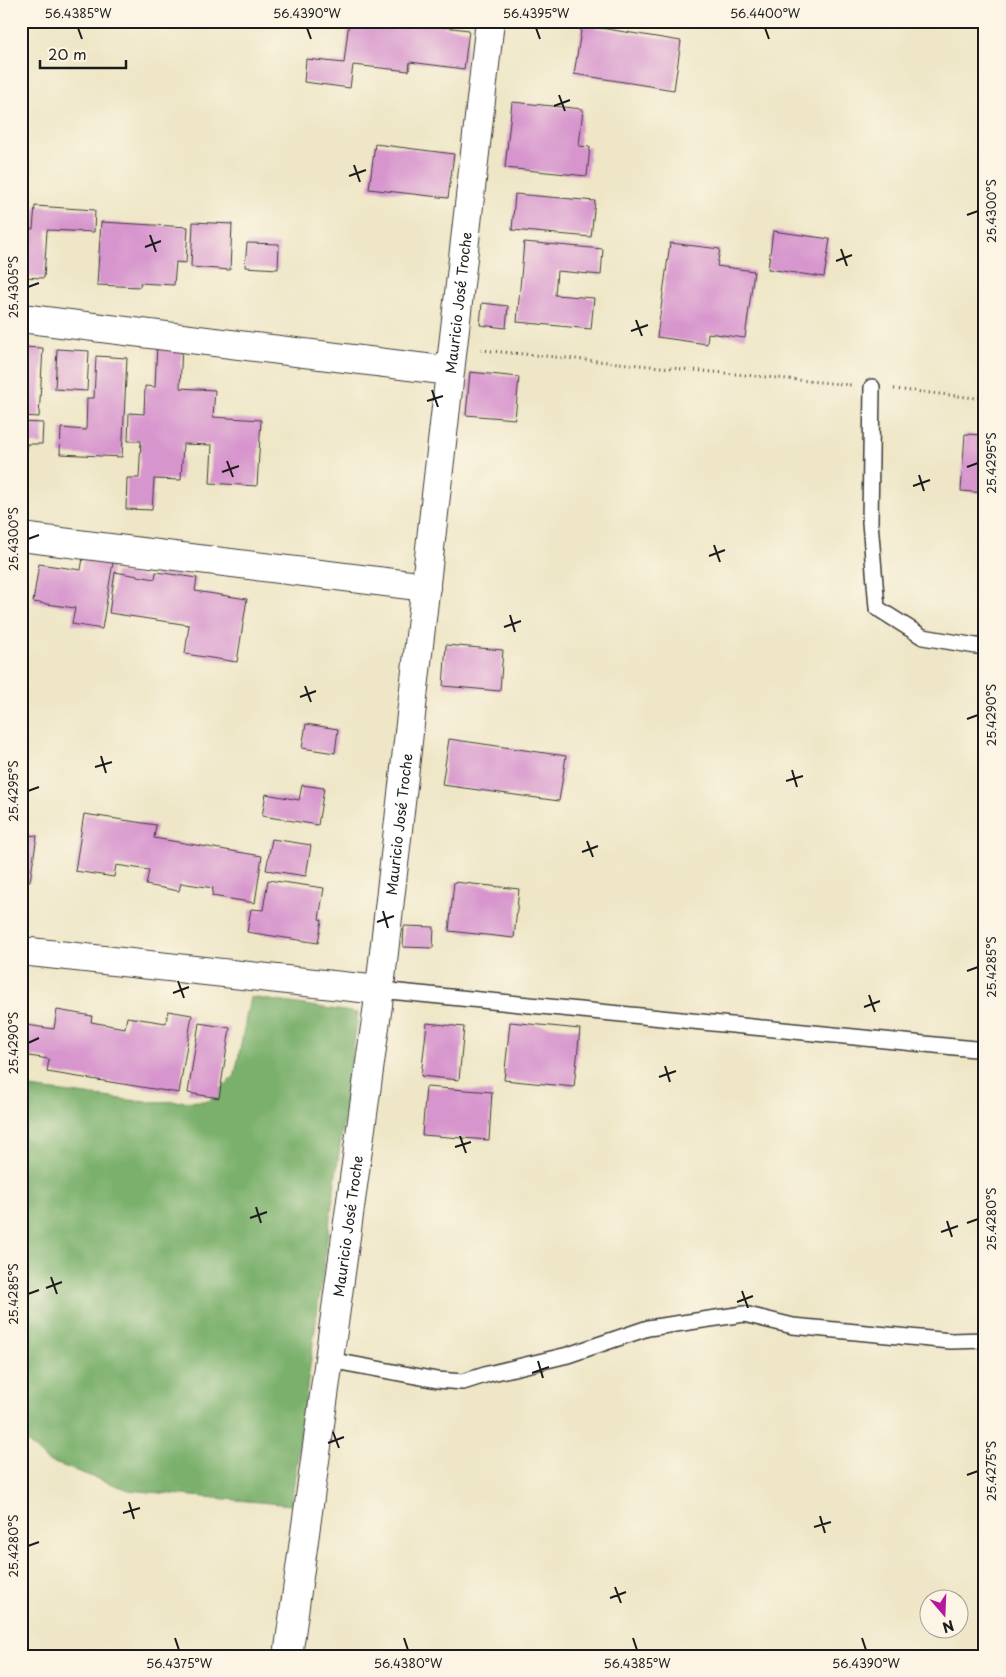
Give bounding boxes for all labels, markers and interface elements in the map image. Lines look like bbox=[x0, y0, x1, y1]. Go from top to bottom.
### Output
text: 56.4385°W bbox=[45, 4, 112, 22]
text: 56.4390°W bbox=[273, 4, 342, 22]
text: 56.4395°W bbox=[503, 4, 570, 22]
text: 56.4400°W bbox=[730, 4, 801, 22]
scale bar bbox=[40, 38, 126, 70]
text: 20 m bbox=[48, 42, 87, 65]
text: 25.4300°S bbox=[982, 179, 1000, 243]
street label: Mauricio José Troche bbox=[439, 231, 476, 375]
text: 25.4305°S bbox=[4, 256, 22, 318]
text: 25.4295°S bbox=[982, 432, 1000, 494]
text: 25.4300°S bbox=[4, 507, 22, 571]
text: 25.4290°S bbox=[982, 684, 1000, 746]
street label: Mauricio José Troche bbox=[380, 752, 417, 896]
text: 25.4295°S bbox=[4, 760, 22, 822]
text: 25.4285°S bbox=[982, 936, 1000, 998]
text: 25.4290°S bbox=[4, 1012, 22, 1074]
street label: Mauricio José Troche bbox=[327, 1154, 368, 1298]
text: 25.4280°S bbox=[982, 1187, 1000, 1251]
text: 25.4285°S bbox=[4, 1263, 22, 1325]
text: 25.4275°S bbox=[982, 1441, 1000, 1501]
text: 25.4280°S bbox=[4, 1514, 22, 1578]
north arrow bbox=[918, 1590, 968, 1640]
text: N bbox=[940, 1615, 957, 1638]
text: 56.4375°W bbox=[146, 1654, 213, 1672]
text: 56.4380°W bbox=[374, 1654, 443, 1672]
text: 56.4385°W bbox=[604, 1654, 671, 1672]
text: 56.4390°W bbox=[832, 1654, 901, 1672]

